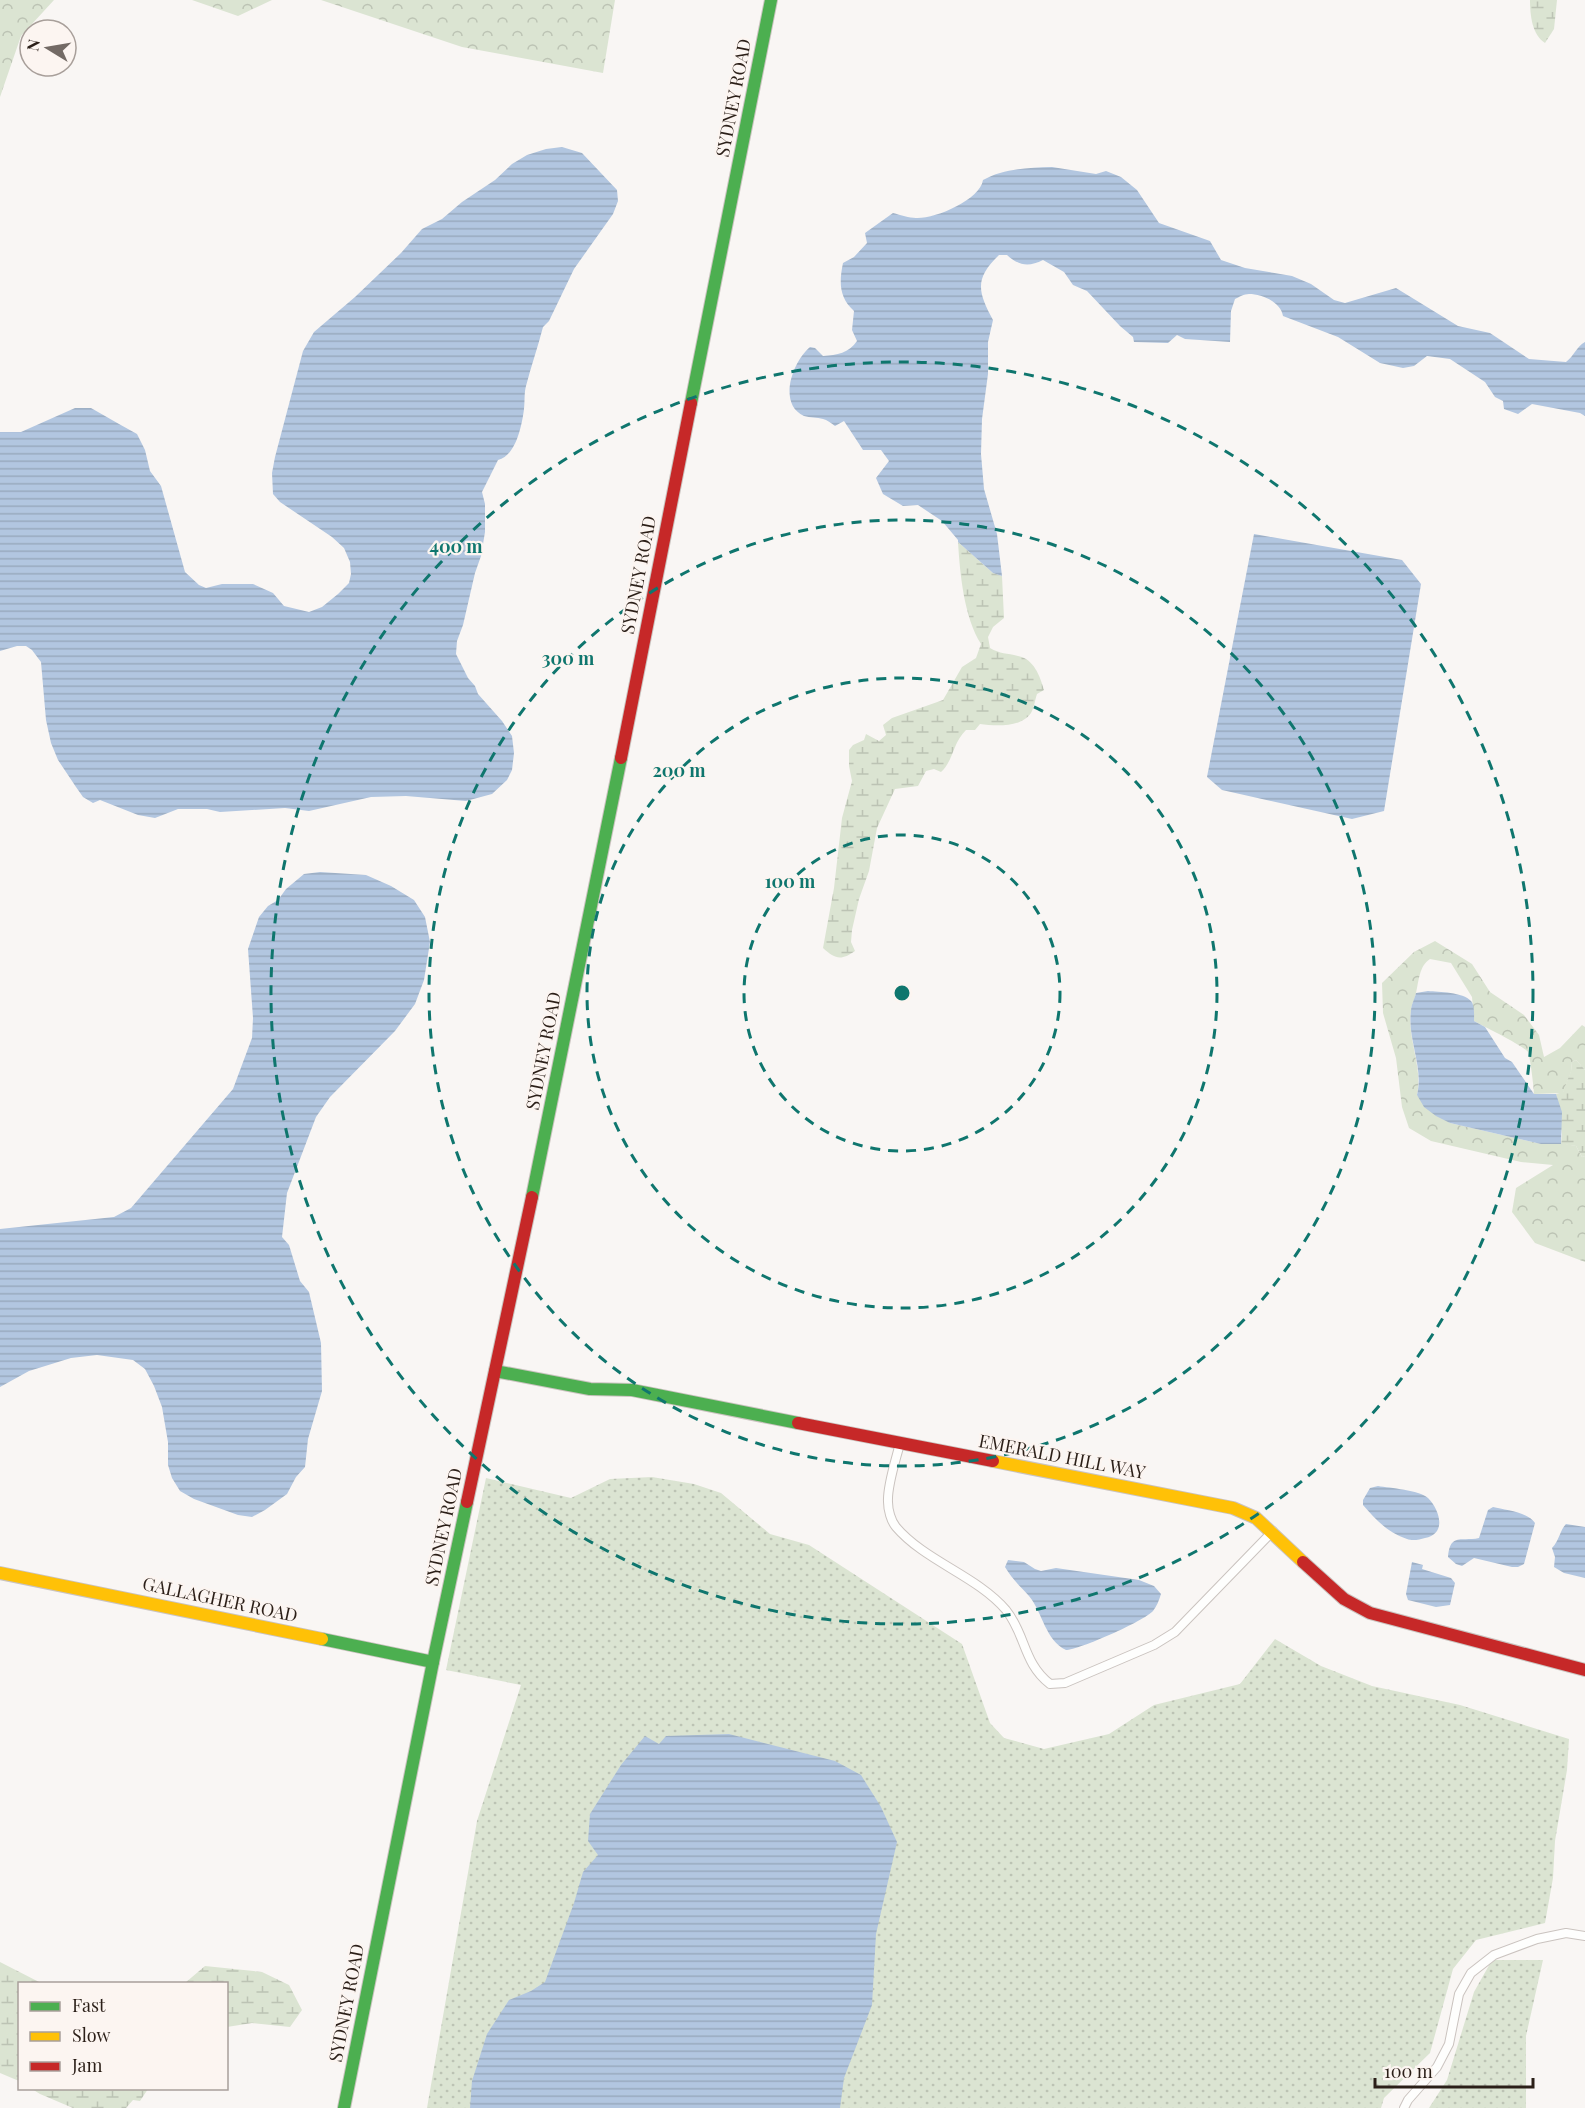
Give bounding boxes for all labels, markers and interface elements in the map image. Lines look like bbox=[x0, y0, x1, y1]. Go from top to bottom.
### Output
north arrow bbox=[18, 18, 78, 78]
text: N bbox=[21, 37, 44, 53]
street label: SYDNEY ROAD bbox=[710, 37, 756, 159]
street label: SYDNEY ROAD bbox=[615, 514, 661, 636]
text: 400 m bbox=[429, 534, 483, 558]
text: 300 m bbox=[542, 646, 595, 670]
text: 200 m bbox=[652, 758, 706, 782]
text: 100 m bbox=[765, 869, 816, 893]
centre of rings bbox=[892, 983, 912, 1003]
street label: SYDNEY ROAD bbox=[520, 990, 566, 1112]
street label: EMERALD HILL WAY bbox=[977, 1428, 1148, 1484]
street label: SYDNEY ROAD bbox=[419, 1466, 467, 1588]
street label: GALLAGHER ROAD bbox=[141, 1571, 300, 1627]
street label: SYDNEY ROAD bbox=[323, 1942, 369, 2064]
legend bbox=[18, 1982, 228, 2090]
text: Fast bbox=[72, 1993, 106, 2017]
text: Slow bbox=[72, 2023, 110, 2047]
scale bar bbox=[1375, 2051, 1532, 2089]
text: Jam bbox=[71, 2053, 102, 2077]
text: 100 m bbox=[1384, 2059, 1433, 2083]

